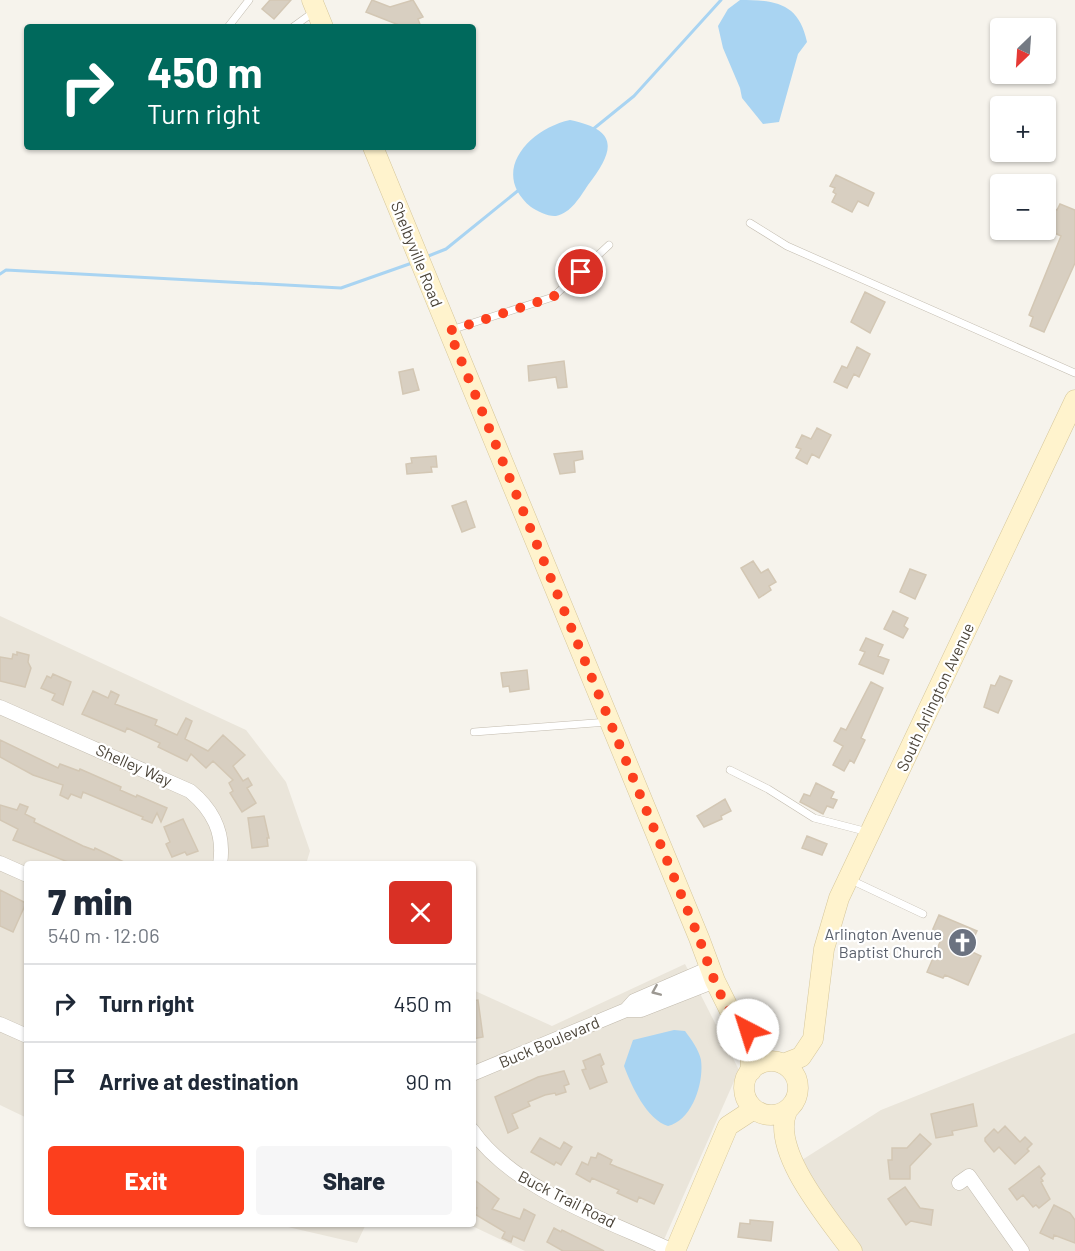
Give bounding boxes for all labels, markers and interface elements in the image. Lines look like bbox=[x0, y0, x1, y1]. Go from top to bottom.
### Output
north arrow bbox=[990, 18, 1056, 84]
map controls bbox=[990, 18, 1056, 240]
text: 450 m bbox=[147, 46, 262, 96]
icon: right bbox=[48, 48, 126, 126]
button: + bbox=[990, 96, 1056, 162]
text: Turn right bbox=[147, 97, 261, 129]
button: − bbox=[990, 174, 1056, 240]
street label: Shelbyville Road bbox=[388, 198, 447, 309]
pin bbox=[555, 246, 606, 297]
icon: arrive bbox=[564, 255, 597, 288]
street label: South Arlington Avenue bbox=[892, 619, 977, 774]
street label: Shelley Way bbox=[93, 739, 176, 790]
text: 7 min bbox=[48, 879, 133, 922]
button: close bbox=[389, 881, 452, 944]
text: 540 m · 12:06 bbox=[48, 923, 159, 947]
place label: Arlington Avenue Baptist Church bbox=[825, 924, 942, 961]
church icon: Arlington Avenue Baptist Church bbox=[947, 927, 979, 959]
one-way arrow bbox=[652, 984, 663, 996]
icon: right bbox=[48, 987, 81, 1020]
text: Turn right bbox=[99, 990, 194, 1016]
text: 450 m bbox=[394, 990, 452, 1016]
position arrow bbox=[716, 998, 780, 1062]
street label: Buck Boulevard bbox=[496, 1012, 602, 1071]
icon: arrive bbox=[48, 1065, 81, 1098]
text: Arrive at destination bbox=[99, 1068, 298, 1094]
text: 90 m bbox=[406, 1068, 452, 1094]
button: Exit bbox=[48, 1146, 244, 1215]
button: Share bbox=[256, 1146, 452, 1215]
street label: Buck Trail Road bbox=[515, 1166, 619, 1231]

